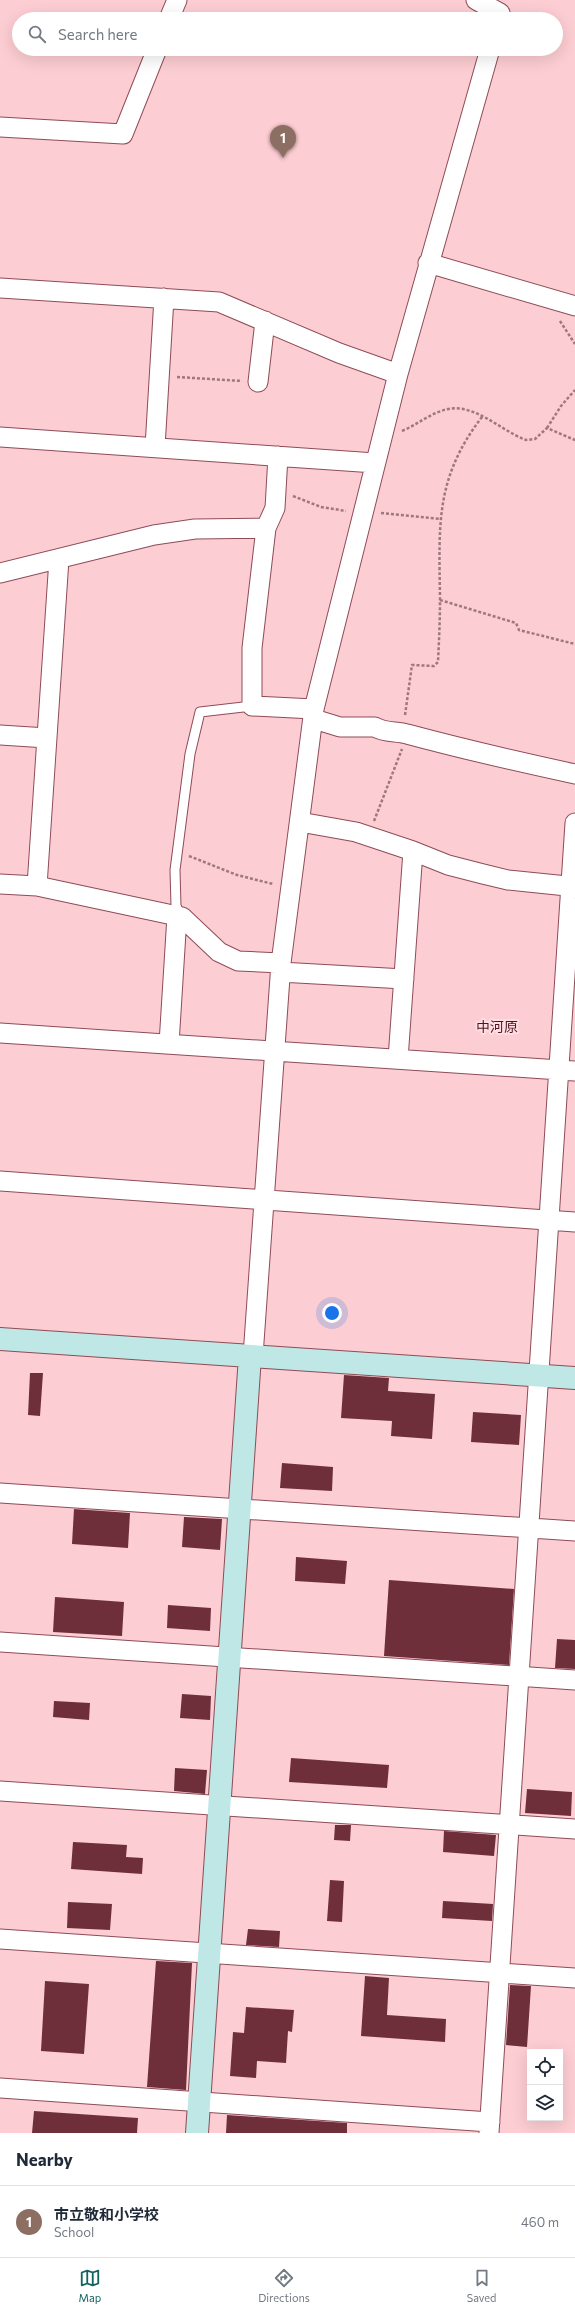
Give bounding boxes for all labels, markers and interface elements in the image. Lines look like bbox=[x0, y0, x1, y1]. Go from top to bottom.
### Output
search box bbox=[12, 12, 563, 56]
icon: search bbox=[26, 23, 48, 45]
text: Search here bbox=[58, 25, 137, 43]
pin: 1 bbox=[270, 125, 296, 158]
district label: 中河原 bbox=[476, 1018, 518, 1035]
your location bbox=[322, 1303, 342, 1323]
map controls bbox=[527, 2049, 563, 2121]
button: locate bbox=[527, 2049, 563, 2085]
button: layers bbox=[527, 2085, 563, 2121]
text: Nearby bbox=[16, 2149, 73, 2170]
text: 市立敬和小学校 bbox=[54, 2205, 159, 2223]
text: 1 bbox=[26, 2214, 32, 2230]
text: 460 m bbox=[521, 2214, 559, 2230]
text: School bbox=[54, 2224, 94, 2240]
tab: Map bbox=[79, 2267, 101, 2304]
tab: Directions bbox=[258, 2267, 310, 2304]
tab: Saved bbox=[467, 2267, 496, 2304]

